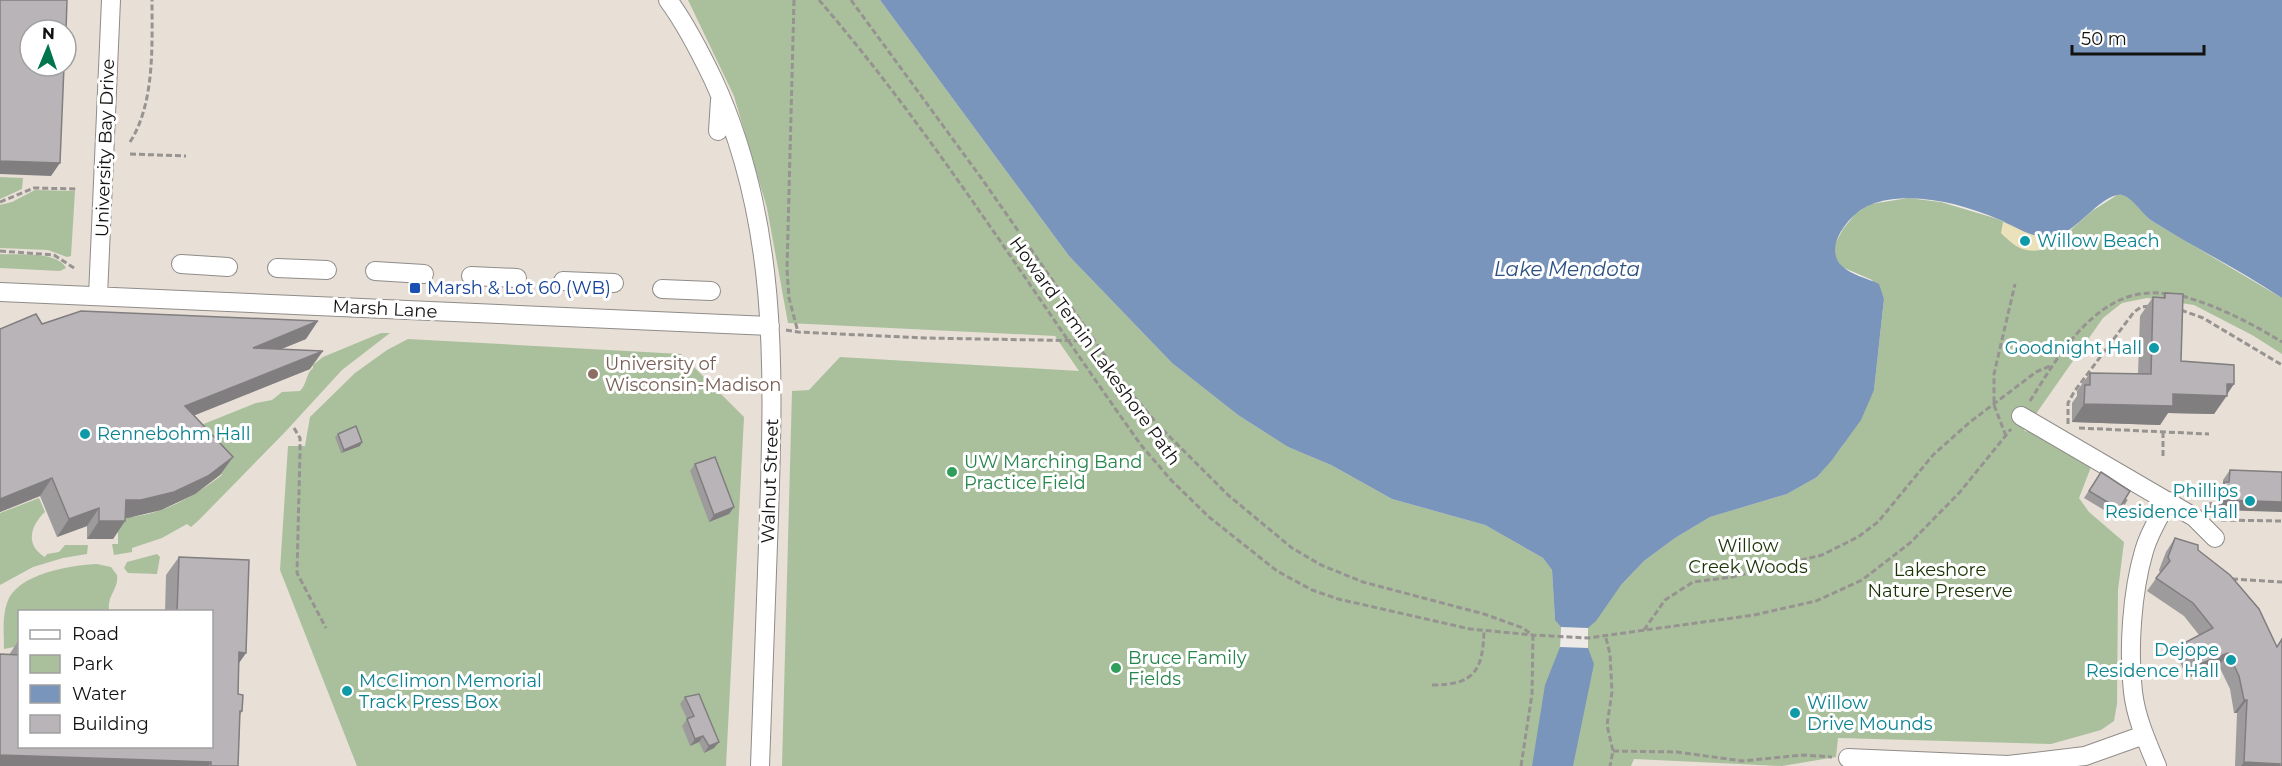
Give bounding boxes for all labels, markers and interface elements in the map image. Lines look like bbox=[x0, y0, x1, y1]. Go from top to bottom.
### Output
north arrow bbox=[18, 18, 78, 78]
scale bar bbox=[2072, 18, 2204, 56]
text: N bbox=[42, 24, 55, 43]
text: 50 m bbox=[2081, 28, 2127, 50]
street label: University Bay Drive bbox=[91, 58, 119, 238]
place label: Willow Beach bbox=[2037, 230, 2160, 252]
street label: Howard Temin Lakeshore Path bbox=[1005, 233, 1185, 469]
marker: Willow Beach bbox=[2018, 234, 2032, 248]
water label: Lake Mendota bbox=[1494, 257, 1640, 281]
place label: Marsh & Lot 60 (WB) bbox=[427, 277, 611, 299]
marker: Marsh & Lot 60 (WB) bbox=[408, 281, 422, 295]
street label: Marsh Lane bbox=[332, 295, 438, 323]
place label: Goodnight Hall bbox=[2005, 337, 2142, 359]
marker: Goodnight Hall bbox=[2147, 341, 2161, 355]
place label: University of Wisconsin-Madison bbox=[605, 353, 782, 396]
marker: University of Wisconsin-Madison bbox=[586, 367, 600, 381]
street label: Walnut Street bbox=[757, 418, 783, 544]
place label: Rennebohm Hall bbox=[97, 423, 251, 445]
marker: Rennebohm Hall bbox=[78, 427, 92, 441]
place label: UW Marching Band Practice Field bbox=[964, 451, 1143, 494]
marker: UW Marching Band Practice Field bbox=[945, 465, 959, 479]
place label: Phillips Residence Hall bbox=[2105, 480, 2238, 523]
marker: Phillips Residence Hall bbox=[2243, 494, 2257, 508]
park label: Willow Creek Woods bbox=[1688, 535, 1808, 578]
park label: Lakeshore Nature Preserve bbox=[1867, 559, 2013, 602]
legend bbox=[18, 610, 213, 748]
text: Road bbox=[72, 623, 119, 645]
place label: Dejope Residence Hall bbox=[2086, 639, 2219, 682]
place label: Bruce Family Fields bbox=[1128, 647, 1247, 690]
text: Park bbox=[72, 653, 113, 675]
marker: Dejope Residence Hall bbox=[2224, 653, 2238, 667]
marker: Bruce Family Fields bbox=[1109, 661, 1123, 675]
place label: McClimon Memorial Track Press Box bbox=[359, 670, 542, 713]
text: Water bbox=[72, 683, 127, 705]
marker: McClimon Memorial Track Press Box bbox=[340, 684, 354, 698]
place label: Willow Drive Mounds bbox=[1807, 692, 1933, 735]
marker: Willow Drive Mounds bbox=[1788, 706, 1802, 720]
text: Building bbox=[72, 713, 149, 735]

